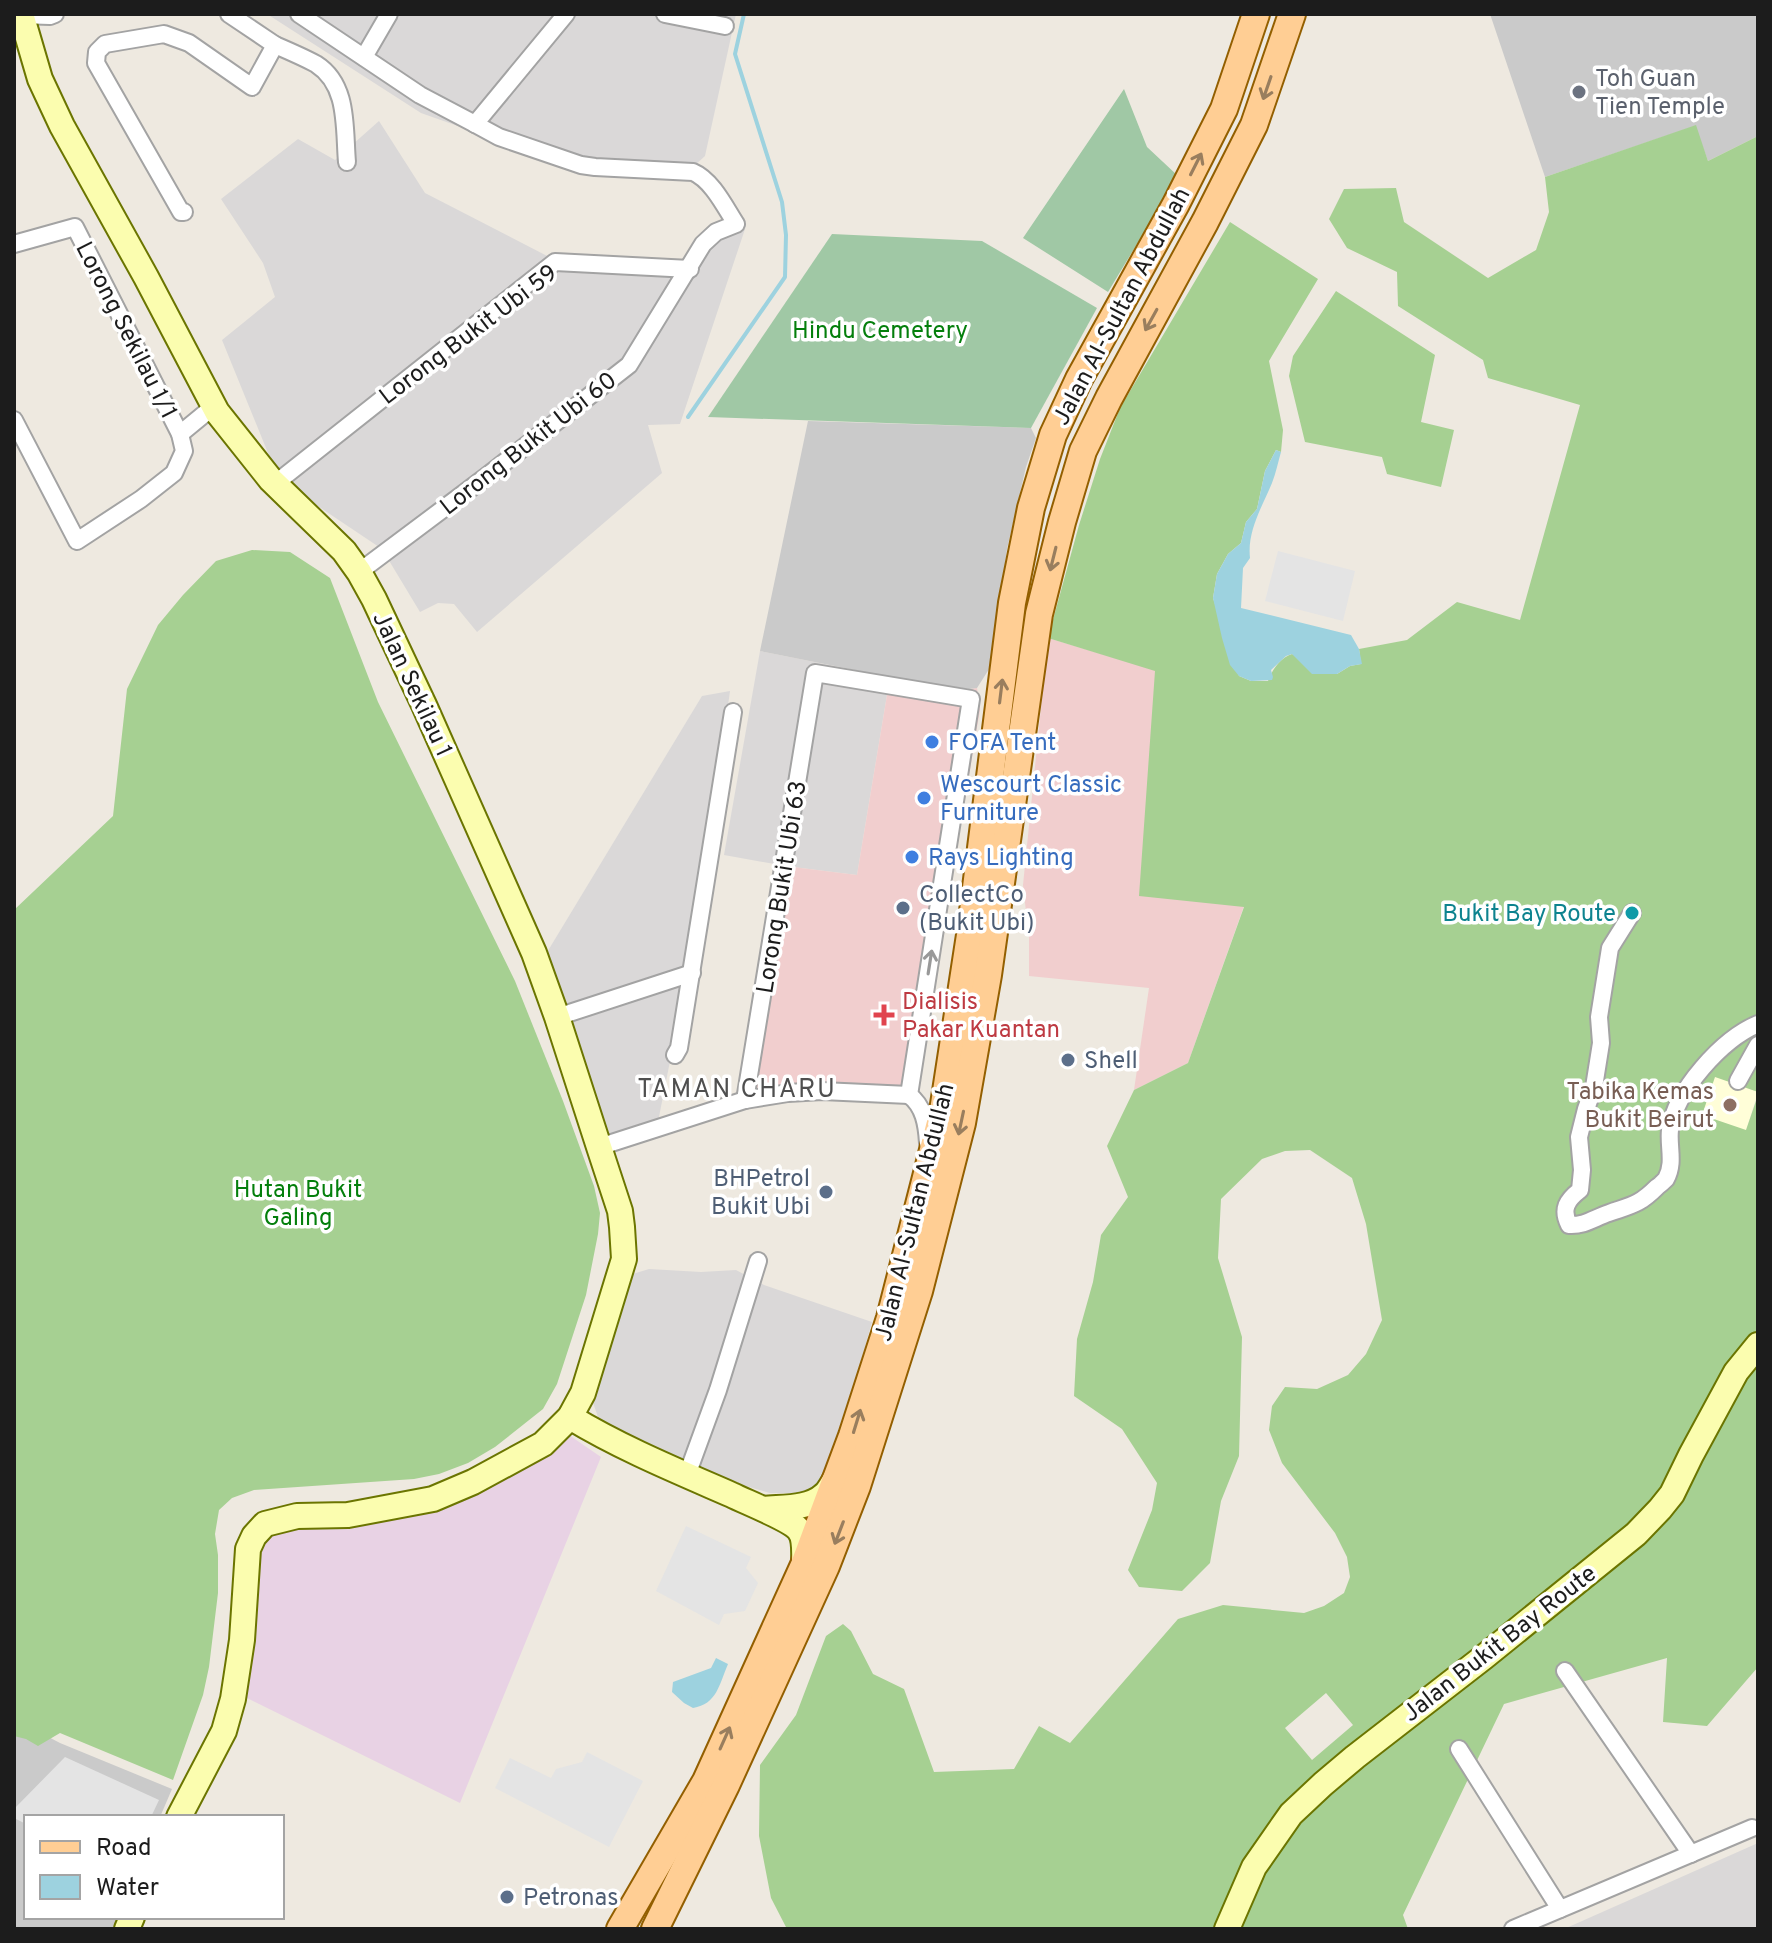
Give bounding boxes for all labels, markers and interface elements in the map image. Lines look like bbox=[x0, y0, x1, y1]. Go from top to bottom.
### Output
place label: Toh Guan Tien Temple bbox=[1595, 65, 1725, 123]
one-way arrow bbox=[1258, 75, 1273, 100]
marker: Toh Guan Tien Temple bbox=[1570, 83, 1588, 101]
one-way arrow bbox=[1189, 153, 1204, 177]
street label: Jalan Al-Sultan Abdullah bbox=[1047, 183, 1198, 431]
street label: Lorong Sekilau 1/1 bbox=[68, 237, 183, 425]
street label: Lorong Bukit Ubi 59 bbox=[374, 259, 564, 412]
one-way arrow bbox=[1143, 308, 1159, 331]
park label: Hindu Cemetery bbox=[792, 317, 968, 347]
street label: Lorong Bukit Ubi 60 bbox=[435, 366, 624, 523]
one-way arrow bbox=[1044, 546, 1059, 572]
street label: Jalan Sekilau 1 bbox=[364, 607, 458, 762]
one-way arrow bbox=[994, 679, 1009, 704]
place label: FOFA Tent bbox=[948, 729, 1056, 759]
marker: FOFA Tent bbox=[923, 733, 941, 751]
place label: Wescourt Classic Furniture bbox=[940, 771, 1122, 829]
street label: Lorong Bukit Ubi 63 bbox=[751, 779, 815, 996]
marker: Wescourt Classic Furniture bbox=[915, 789, 933, 807]
place label: Rays Lighting bbox=[928, 844, 1074, 874]
marker: Rays Lighting bbox=[903, 848, 921, 866]
place label: CollectCo (Bukit Ubi) bbox=[919, 881, 1034, 939]
marker: CollectCo (Bukit Ubi) bbox=[894, 899, 912, 917]
place label: Bukit Bay Route bbox=[1442, 900, 1616, 930]
marker: Bukit Bay Route bbox=[1623, 904, 1641, 922]
one-way arrow bbox=[924, 950, 939, 975]
place label: Dialisis Pakar Kuantan bbox=[902, 988, 1060, 1046]
marker: Dialisis Pakar Kuantan bbox=[873, 1004, 895, 1026]
place label: Shell bbox=[1084, 1047, 1138, 1077]
marker: Shell bbox=[1059, 1051, 1077, 1069]
district label: TAMAN CHARU bbox=[637, 1074, 837, 1107]
place label: Tabika Kemas Bukit Beirut bbox=[1566, 1078, 1714, 1136]
street label: Jalan Al-Sultan Abdullah bbox=[869, 1080, 963, 1345]
marker: Tabika Kemas Bukit Beirut bbox=[1721, 1096, 1739, 1114]
one-way arrow bbox=[953, 1110, 968, 1136]
place label: BHPetrol Bukit Ubi bbox=[711, 1165, 810, 1223]
park label: Hutan Bukit Galing bbox=[234, 1176, 362, 1234]
marker: BHPetrol Bukit Ubi bbox=[817, 1183, 835, 1201]
one-way arrow bbox=[850, 1408, 865, 1434]
one-way arrow bbox=[831, 1520, 845, 1545]
street label: Jalan Bukit Bay Route bbox=[1397, 1560, 1603, 1730]
one-way arrow bbox=[719, 1727, 734, 1751]
legend bbox=[24, 1815, 284, 1919]
text: Road bbox=[96, 1834, 152, 1864]
text: Water bbox=[96, 1874, 159, 1904]
place label: Petronas bbox=[523, 1884, 619, 1914]
marker: Petronas bbox=[498, 1888, 516, 1906]

